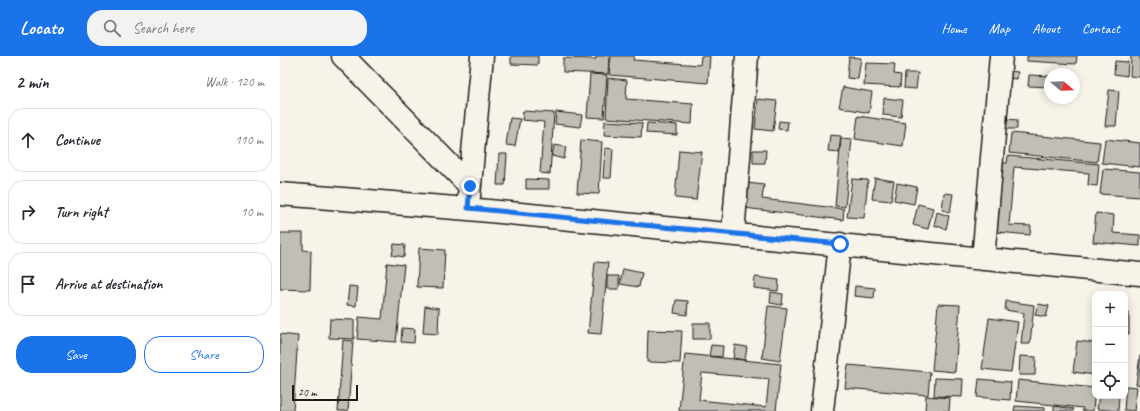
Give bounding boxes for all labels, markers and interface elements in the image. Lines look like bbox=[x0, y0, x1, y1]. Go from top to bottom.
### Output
search box bbox=[87, 10, 367, 46]
text: Locato bbox=[20, 16, 63, 40]
icon: search bbox=[101, 17, 123, 39]
text: Search here bbox=[133, 19, 194, 38]
text: Home bbox=[941, 20, 967, 37]
text: Map bbox=[989, 20, 1010, 37]
text: About bbox=[1032, 20, 1060, 37]
text: Contact bbox=[1082, 20, 1120, 37]
north arrow bbox=[1044, 68, 1080, 104]
text: 2 min bbox=[16, 72, 49, 93]
text: Walk · 120 m bbox=[205, 74, 264, 90]
icon: ahead bbox=[17, 129, 39, 151]
text: Continue bbox=[55, 131, 100, 150]
text: 110 m bbox=[235, 132, 263, 148]
route end bbox=[461, 177, 479, 195]
icon: right bbox=[17, 201, 39, 223]
text: Turn right bbox=[55, 203, 108, 222]
text: 10 m bbox=[241, 204, 263, 220]
route start bbox=[831, 235, 849, 253]
icon: arrive bbox=[17, 273, 39, 295]
text: Arrive at destination bbox=[55, 275, 162, 294]
map controls bbox=[1092, 291, 1128, 399]
button: + bbox=[1092, 291, 1128, 327]
button: − bbox=[1092, 327, 1128, 363]
button: Save bbox=[16, 336, 136, 373]
button: Share bbox=[144, 336, 264, 373]
button: locate bbox=[1092, 363, 1128, 399]
scale bar bbox=[292, 383, 358, 402]
text: 20 m bbox=[298, 385, 317, 399]

